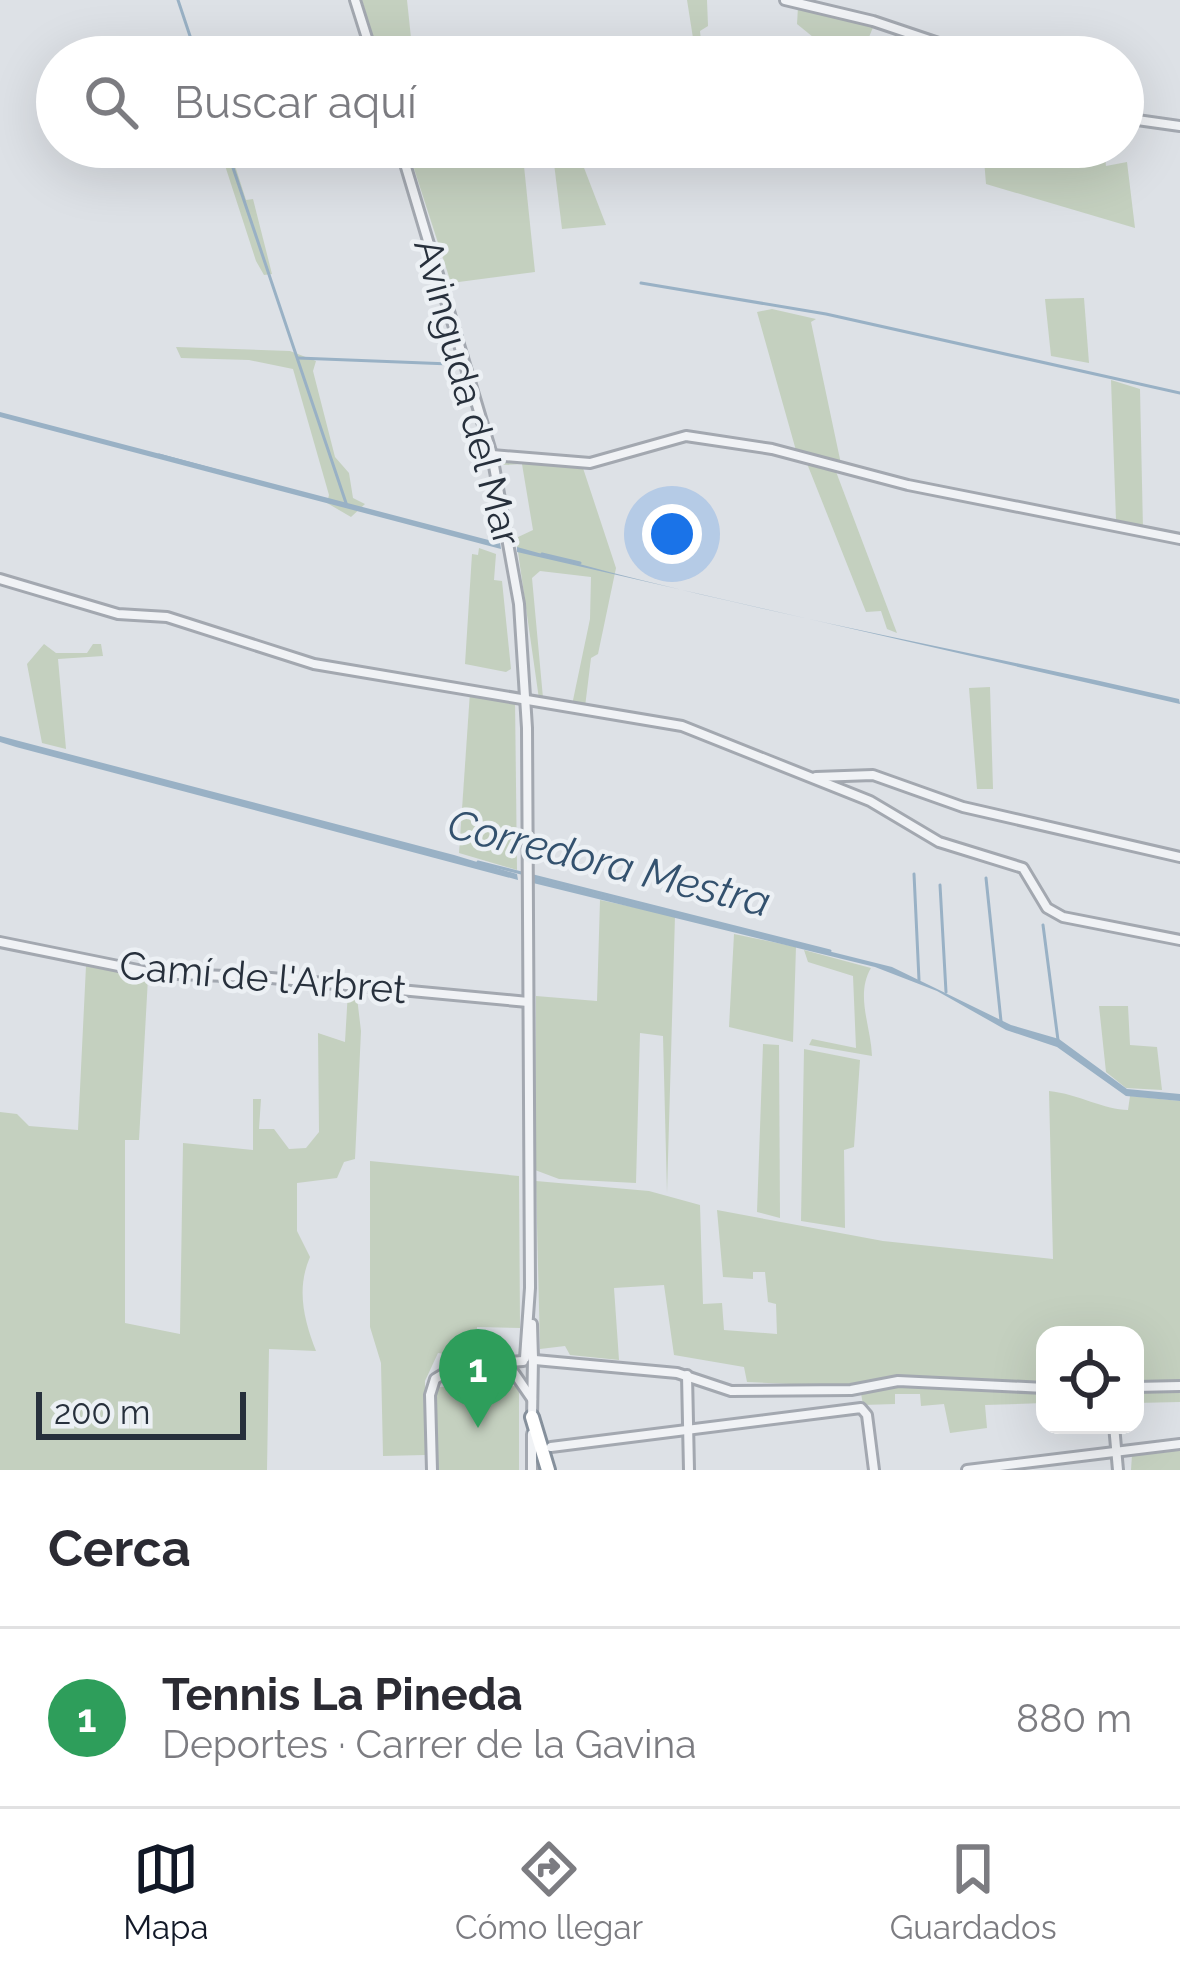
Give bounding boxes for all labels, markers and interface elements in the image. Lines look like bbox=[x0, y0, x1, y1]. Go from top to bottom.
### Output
search box bbox=[36, 36, 1144, 168]
icon: search bbox=[78, 69, 144, 135]
text: Buscar aquí bbox=[174, 76, 417, 129]
street label: Avinguda del Mar bbox=[405, 234, 531, 551]
your location bbox=[642, 504, 702, 564]
water label: Corredora Mestra bbox=[443, 799, 775, 927]
street label: Camí de l'Arbret bbox=[118, 942, 408, 1012]
map controls bbox=[1036, 1326, 1144, 1434]
button: locate bbox=[1036, 1326, 1144, 1434]
pin: 1 bbox=[439, 1329, 517, 1428]
scale bar bbox=[36, 1386, 246, 1439]
text: 200 m bbox=[54, 1393, 150, 1432]
text: Cerca bbox=[48, 1518, 191, 1578]
text: Tennis La Pineda bbox=[162, 1668, 523, 1721]
text: 1 bbox=[77, 1695, 97, 1741]
text: 880 m bbox=[1016, 1695, 1132, 1741]
text: Deportes · Carrer de la Gavina bbox=[162, 1721, 697, 1767]
tab: Mapa bbox=[123, 1836, 208, 1947]
tab: Cómo llegar bbox=[455, 1836, 643, 1947]
tab: Guardados bbox=[890, 1836, 1057, 1947]

